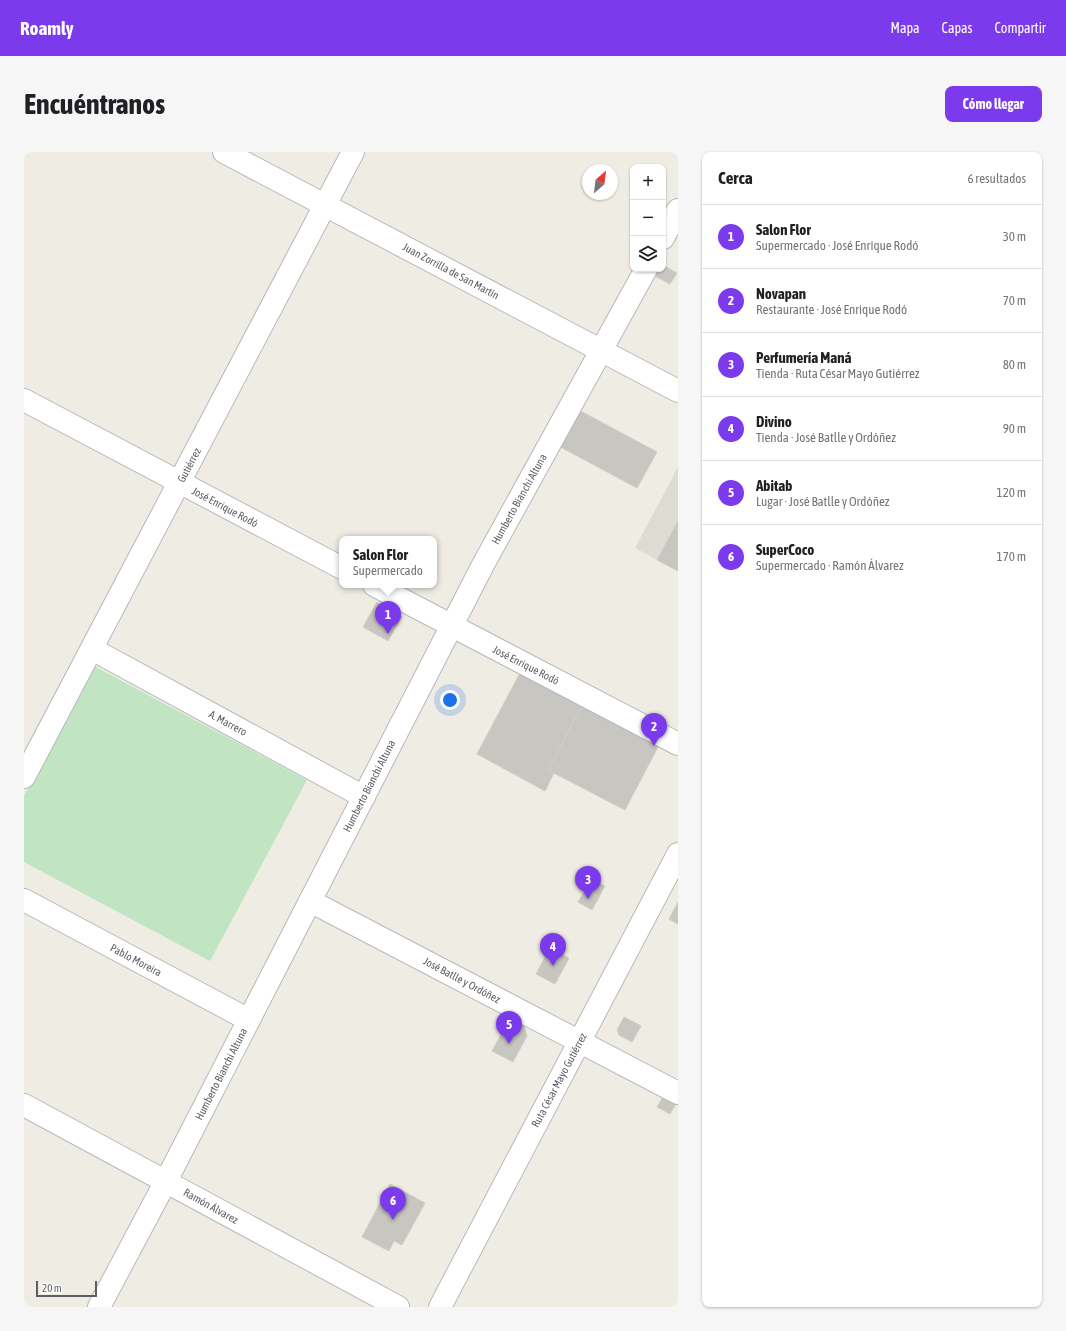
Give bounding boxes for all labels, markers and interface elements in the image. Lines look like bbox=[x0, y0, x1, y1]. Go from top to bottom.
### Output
text: Roamly bbox=[20, 17, 74, 39]
text: Mapa bbox=[891, 20, 920, 36]
text: Capas bbox=[942, 20, 973, 36]
text: Compartir bbox=[995, 20, 1046, 36]
button: Cómo llegar bbox=[945, 86, 1042, 122]
text: Encuéntranos bbox=[24, 88, 165, 120]
north arrow bbox=[582, 164, 618, 200]
map controls bbox=[630, 164, 666, 272]
button: + bbox=[630, 164, 666, 200]
text: Cerca bbox=[718, 168, 753, 188]
text: 6 resultados bbox=[967, 171, 1026, 186]
button: − bbox=[630, 200, 666, 236]
text: Salon Flor bbox=[756, 221, 811, 238]
text: 1 bbox=[728, 229, 734, 244]
text: 30 m bbox=[1003, 229, 1026, 244]
button: layers bbox=[630, 236, 666, 272]
text: Supermercado · José Enrique Rodó bbox=[756, 238, 918, 253]
street label: Juan Zorrilla de San Martín bbox=[401, 241, 501, 301]
text: Novapan bbox=[756, 285, 806, 302]
text: 2 bbox=[728, 293, 734, 308]
text: 70 m bbox=[1003, 293, 1026, 308]
text: Restaurante · José Enrique Rodó bbox=[756, 302, 907, 317]
text: Perfumería Maná bbox=[756, 349, 851, 366]
text: 3 bbox=[728, 357, 734, 372]
text: 80 m bbox=[1003, 357, 1026, 372]
text: Tienda · Ruta César Mayo Gutiérrez bbox=[756, 366, 919, 381]
text: Divino bbox=[756, 413, 792, 430]
text: 4 bbox=[728, 421, 734, 436]
text: 90 m bbox=[1003, 421, 1026, 436]
text: Tienda · José Batlle y Ordóñez bbox=[756, 430, 896, 445]
street label: Gutiérrez bbox=[175, 446, 203, 484]
street label: Humberto Bianchi Altuna bbox=[489, 452, 549, 546]
text: Abitab bbox=[756, 477, 792, 494]
street label: José Enrique Rodó bbox=[190, 485, 260, 529]
text: 5 bbox=[728, 485, 734, 500]
text: 120 m bbox=[997, 485, 1026, 500]
text: Lugar · José Batlle y Ordóñez bbox=[756, 494, 890, 509]
popup bbox=[339, 536, 437, 588]
text: SuperCoco bbox=[756, 541, 814, 558]
text: Salon Flor bbox=[353, 546, 408, 563]
text: 6 bbox=[728, 549, 734, 564]
text: 170 m bbox=[997, 549, 1026, 564]
text: Supermercado · Ramón Álvarez bbox=[756, 558, 904, 573]
text: Supermercado bbox=[353, 563, 423, 578]
pin: 1 bbox=[375, 601, 401, 634]
street label: José Enrique Rodó bbox=[491, 643, 561, 687]
your location bbox=[440, 690, 460, 710]
street label: A. Marrero bbox=[207, 708, 249, 738]
pin: 2 bbox=[641, 713, 667, 746]
street label: Humberto Bianchi Altuna bbox=[341, 738, 397, 834]
pin: 3 bbox=[575, 866, 601, 899]
pin: 4 bbox=[540, 933, 566, 966]
street label: Pablo Moreira bbox=[108, 941, 164, 979]
street label: José Batlle y Ordóñez bbox=[422, 955, 502, 1005]
pin: 5 bbox=[496, 1011, 522, 1044]
street label: Humberto Bianchi Altuna bbox=[193, 1026, 249, 1122]
street label: Ruta César Mayo Gutiérrez bbox=[529, 1031, 589, 1129]
street label: Ramón Álvarez bbox=[182, 1186, 240, 1226]
pin: 6 bbox=[380, 1187, 406, 1220]
scale bar bbox=[36, 1279, 97, 1298]
text: 20 m bbox=[42, 1282, 62, 1294]

